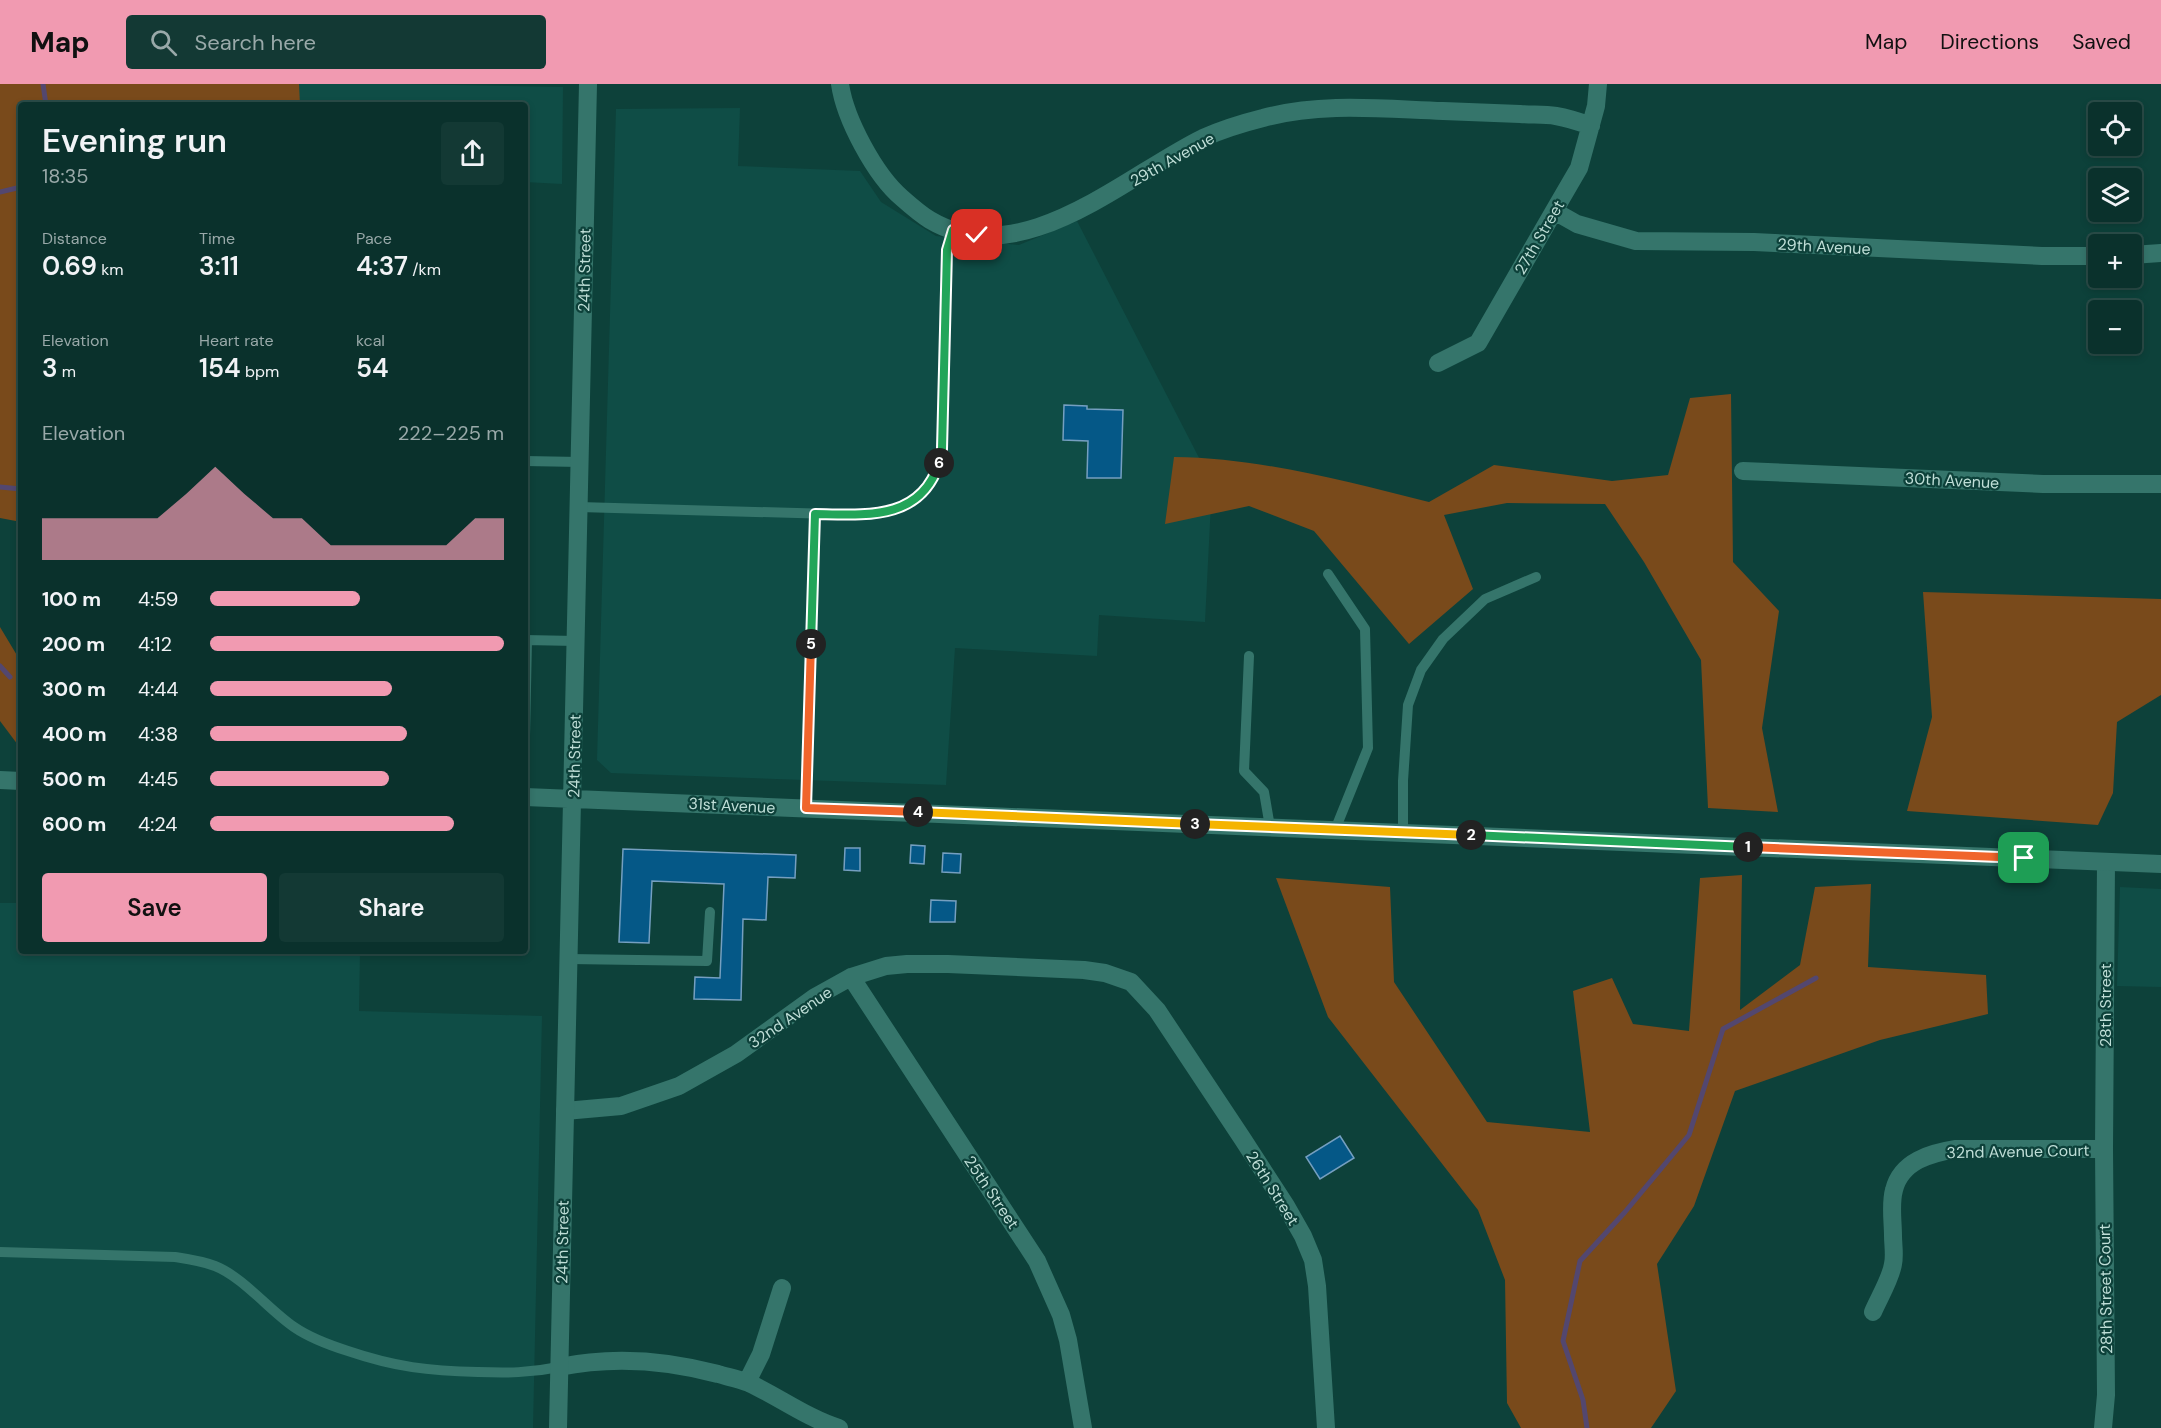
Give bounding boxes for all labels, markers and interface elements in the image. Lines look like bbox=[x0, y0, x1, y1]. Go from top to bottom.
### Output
search box bbox=[126, 15, 546, 69]
text: Map bbox=[30, 24, 90, 61]
icon: search bbox=[147, 26, 180, 59]
text: Search here bbox=[195, 28, 316, 57]
text: Map bbox=[1865, 28, 1907, 56]
text: Directions bbox=[1940, 28, 2039, 56]
text: Saved bbox=[2072, 28, 2131, 56]
map controls bbox=[2088, 102, 2142, 354]
button: locate bbox=[2088, 102, 2142, 156]
text: Evening run bbox=[42, 119, 227, 162]
button: share bbox=[441, 122, 504, 185]
street label: 29th Avenue bbox=[1126, 128, 1218, 191]
text: 18:35 bbox=[42, 163, 88, 189]
button: layers bbox=[2088, 168, 2142, 222]
street label: 27th Street bbox=[1510, 196, 1569, 278]
pin bbox=[951, 209, 1002, 260]
icon: check bbox=[960, 218, 993, 251]
text: Distance bbox=[42, 228, 107, 249]
text: Time bbox=[199, 228, 235, 249]
text: Pace bbox=[356, 228, 392, 249]
street label: 24th Street bbox=[573, 228, 596, 312]
street label: 29th Avenue bbox=[1777, 234, 1871, 259]
button: + bbox=[2088, 234, 2142, 288]
text: 0.69 bbox=[42, 249, 97, 283]
text: 3:11 bbox=[199, 249, 239, 283]
text: 4:37 bbox=[356, 249, 408, 283]
text: km bbox=[97, 259, 123, 280]
text: /km bbox=[408, 259, 441, 280]
button: − bbox=[2088, 300, 2142, 354]
text: Elevation bbox=[42, 330, 109, 351]
text: Heart rate bbox=[199, 330, 274, 351]
text: kcal bbox=[356, 330, 385, 351]
text: 3 bbox=[42, 351, 58, 385]
text: 154 bbox=[199, 351, 241, 385]
text: 54 bbox=[356, 351, 389, 385]
text: m bbox=[58, 361, 76, 382]
text: bpm bbox=[241, 361, 279, 382]
text: Elevation bbox=[42, 420, 125, 446]
text: 222–225 m bbox=[398, 420, 504, 446]
pin: 6 bbox=[924, 448, 954, 478]
text: 6 bbox=[934, 452, 944, 473]
street label: 30th Avenue bbox=[1904, 468, 2000, 493]
text: 100 m bbox=[42, 586, 101, 612]
text: 4:59 bbox=[138, 586, 178, 612]
pin: 5 bbox=[796, 629, 826, 659]
text: 200 m bbox=[42, 631, 105, 657]
text: 4:12 bbox=[138, 631, 172, 657]
text: 5 bbox=[806, 633, 816, 654]
text: 300 m bbox=[42, 676, 106, 702]
text: 4:44 bbox=[138, 676, 178, 702]
street label: 24th Street bbox=[563, 714, 586, 798]
text: 400 m bbox=[42, 721, 107, 747]
text: 4:38 bbox=[138, 721, 178, 747]
text: 500 m bbox=[42, 766, 106, 792]
text: 4:45 bbox=[138, 766, 179, 792]
street label: 31st Avenue bbox=[688, 793, 776, 818]
pin: 4 bbox=[903, 797, 933, 827]
text: 4 bbox=[913, 801, 923, 822]
pin: 3 bbox=[1180, 809, 1210, 839]
text: 600 m bbox=[42, 811, 106, 837]
text: 4:24 bbox=[138, 811, 178, 837]
text: 3 bbox=[1190, 813, 1200, 834]
pin: 2 bbox=[1456, 820, 1486, 850]
text: 2 bbox=[1466, 824, 1476, 845]
pin: 1 bbox=[1733, 832, 1763, 862]
pin bbox=[1998, 832, 2049, 883]
text: 1 bbox=[1745, 836, 1751, 857]
icon: arrive bbox=[2007, 841, 2040, 874]
button: Save bbox=[42, 873, 267, 942]
button: Share bbox=[279, 873, 504, 942]
street label: 28th Street bbox=[2095, 963, 2116, 1047]
street label: 32nd Avenue bbox=[744, 982, 836, 1053]
street label: 32nd Avenue Court bbox=[1946, 1140, 2090, 1163]
street label: 26th Street bbox=[1241, 1147, 1304, 1230]
street label: 25th Street bbox=[959, 1152, 1024, 1233]
street label: 24th Street bbox=[551, 1200, 574, 1284]
street label: 28th Street Court bbox=[2094, 1224, 2117, 1354]

